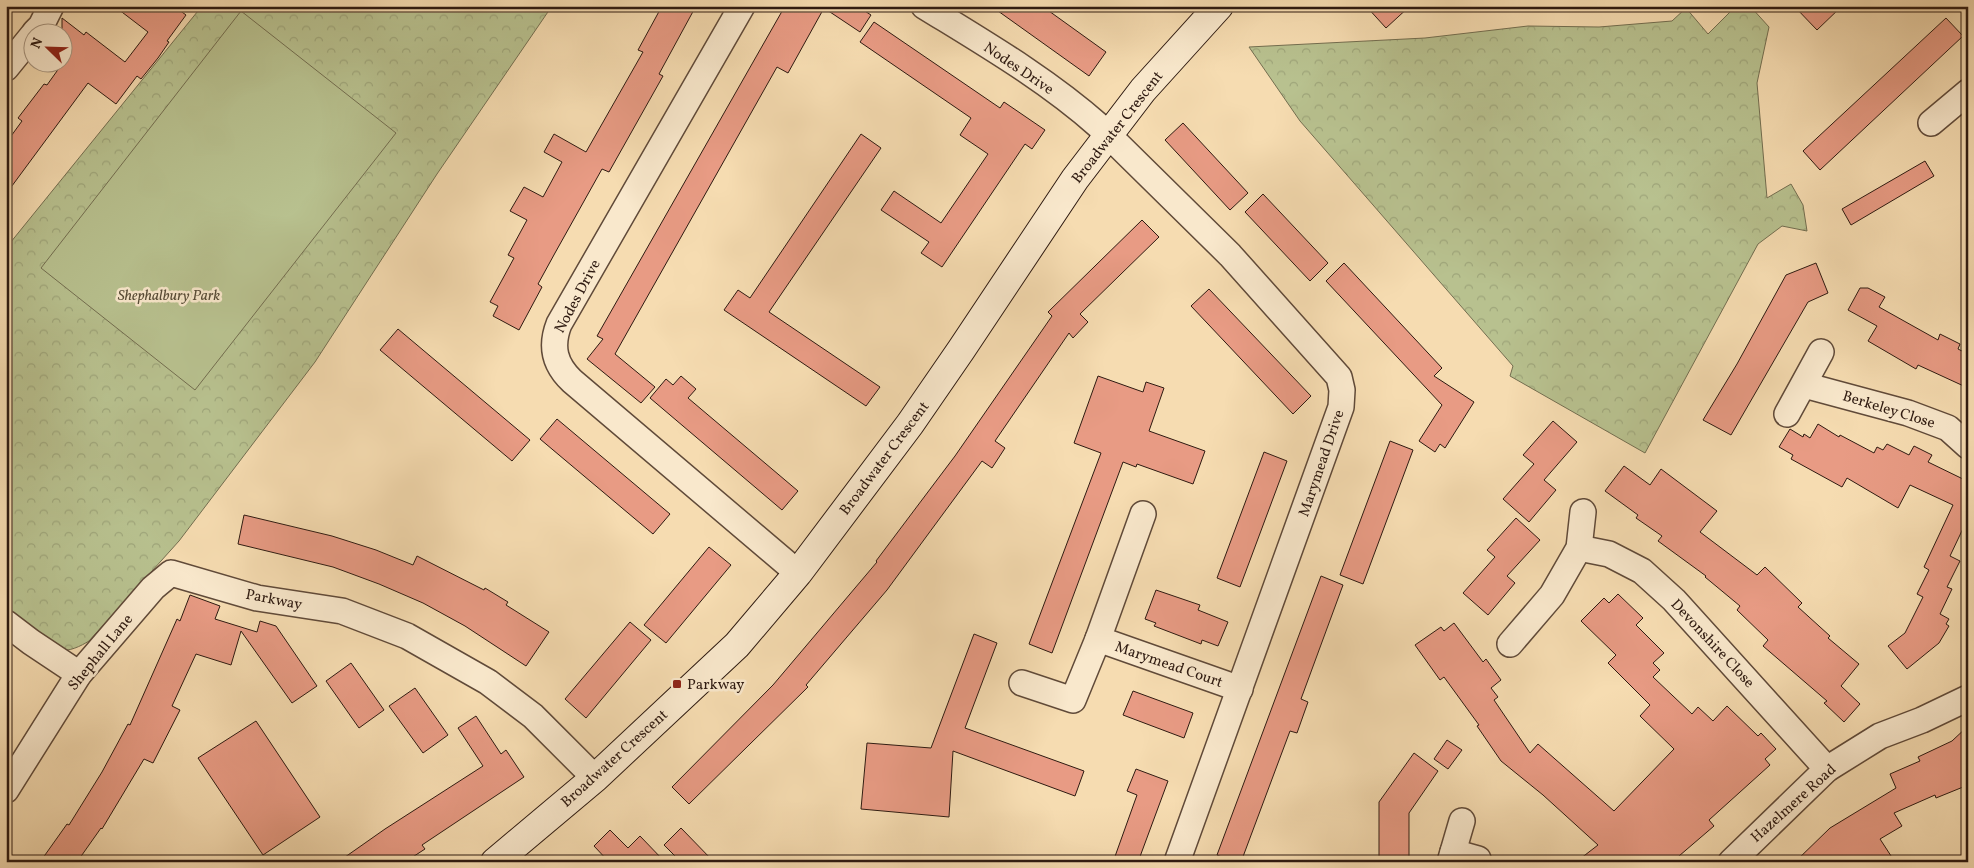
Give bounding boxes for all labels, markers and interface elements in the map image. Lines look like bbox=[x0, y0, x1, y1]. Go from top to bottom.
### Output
north arrow bbox=[22, 22, 72, 72]
text: N bbox=[27, 35, 48, 52]
street label: Nodes Drive bbox=[979, 38, 1057, 101]
street label: Broadwater Crescent bbox=[1068, 67, 1169, 189]
street label: Nodes Drive bbox=[550, 256, 607, 337]
park label: Shephalbury Park bbox=[118, 286, 220, 307]
street label: Berkeley Close bbox=[1840, 386, 1937, 434]
street label: Broadwater Crescent bbox=[835, 398, 935, 520]
street label: Marymead Drive bbox=[1294, 407, 1351, 520]
street label: Parkway bbox=[244, 585, 304, 616]
street label: Devonshire Close bbox=[1665, 595, 1759, 693]
street label: Shephall Lane bbox=[64, 610, 139, 696]
street label: Marymead Court bbox=[1112, 637, 1225, 694]
place label: Parkway bbox=[687, 675, 744, 696]
marker: Parkway bbox=[671, 678, 683, 690]
street label: Broadwater Crescent bbox=[557, 705, 673, 813]
street label: Hazelmere Road bbox=[1747, 760, 1841, 848]

